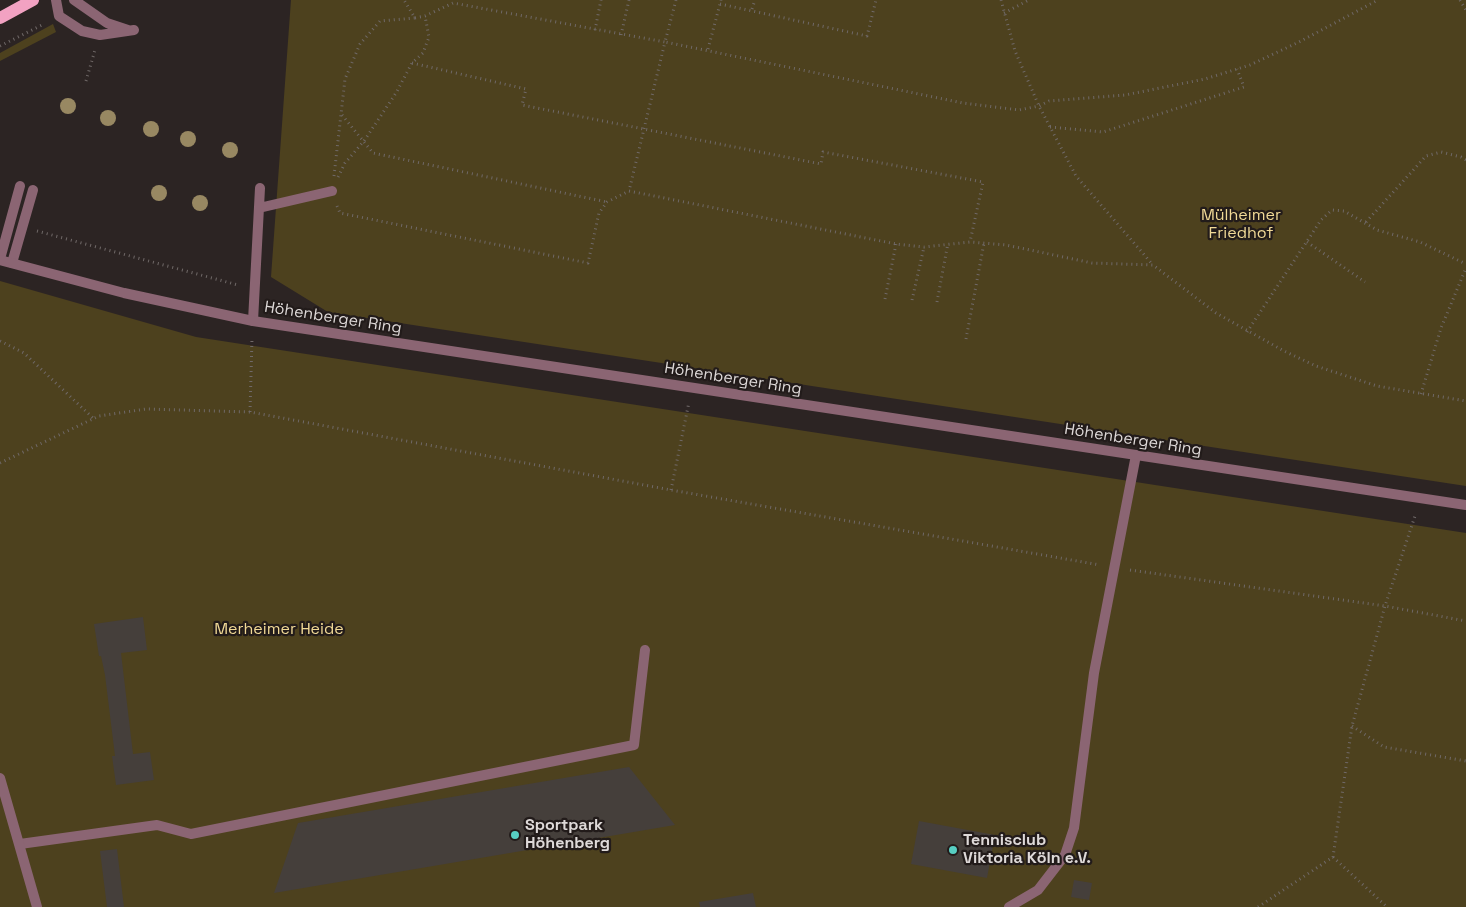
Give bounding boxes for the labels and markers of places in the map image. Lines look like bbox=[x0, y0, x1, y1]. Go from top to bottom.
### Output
place label: Sportpark Höhenberg bbox=[525, 816, 610, 854]
marker: Sportpark Höhenberg bbox=[509, 829, 521, 841]
place label: Tennisclub Viktoria Köln e.V. bbox=[963, 831, 1091, 869]
marker: Tennisclub Viktoria Köln e.V. bbox=[947, 844, 959, 856]

